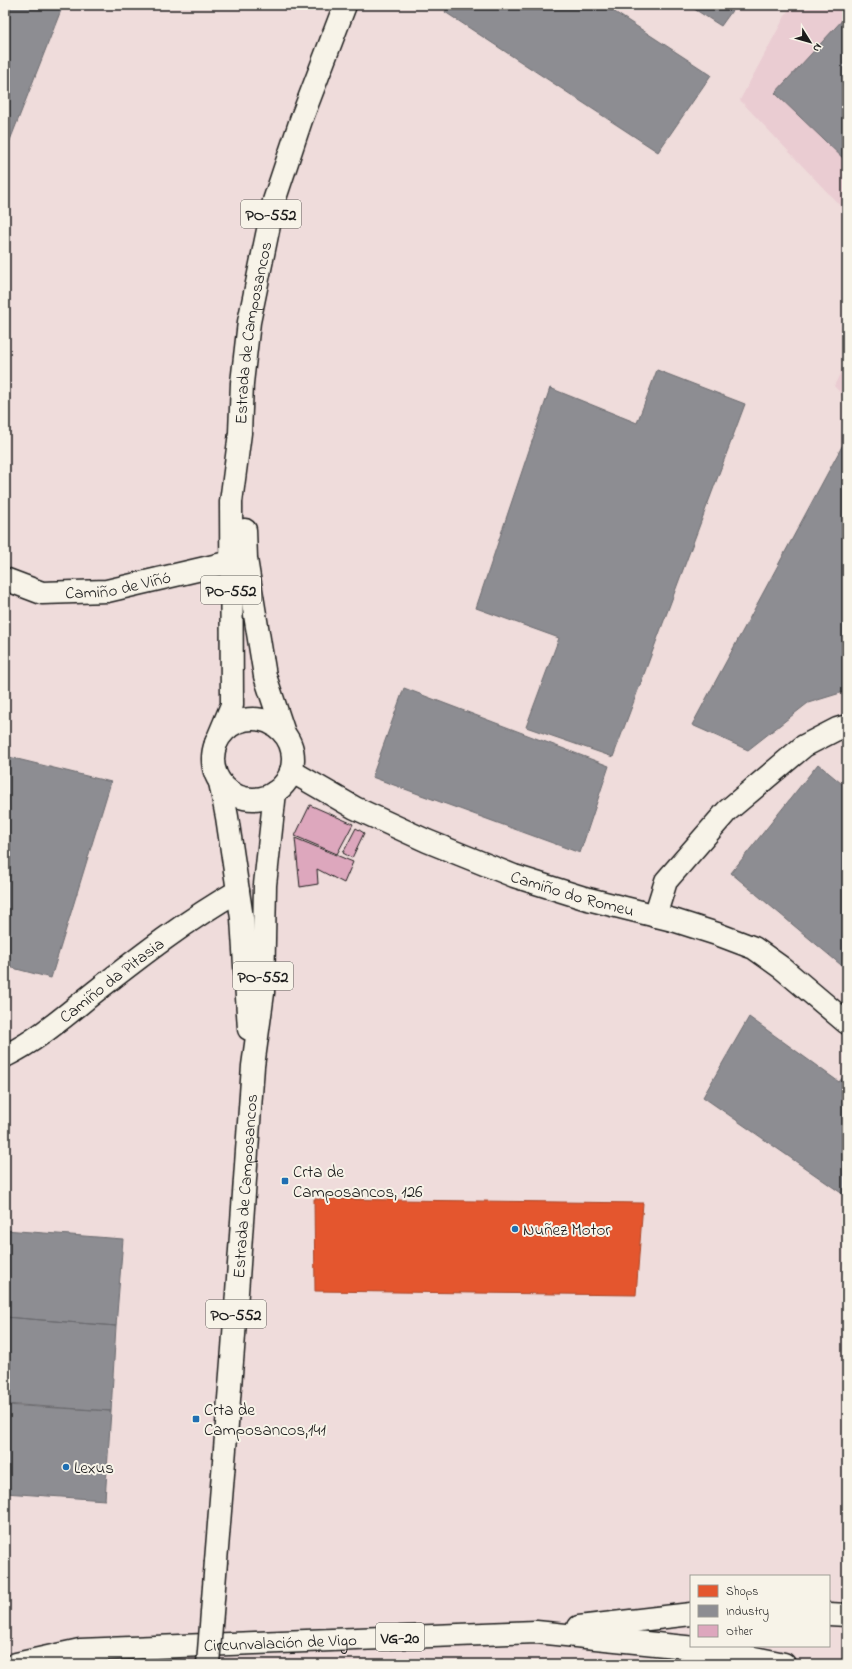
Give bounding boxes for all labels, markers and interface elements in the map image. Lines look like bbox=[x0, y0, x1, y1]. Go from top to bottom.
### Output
north arrow bbox=[790, 22, 830, 62]
text: N bbox=[809, 40, 826, 55]
road number: PO-552 bbox=[241, 200, 301, 228]
street label: Estrada de Camposancos bbox=[229, 239, 279, 425]
street label: Camiño de Viñó bbox=[65, 565, 173, 606]
road number: PO-552 bbox=[201, 576, 261, 604]
street label: Camiño do Romeu bbox=[507, 865, 637, 924]
street label: Camiño da Pitasia bbox=[54, 932, 170, 1030]
road number: PO-552 bbox=[233, 962, 293, 990]
street label: Estrada de Camposancos bbox=[227, 1093, 265, 1279]
place label: Crta de Camposancos, 126 bbox=[293, 1160, 423, 1205]
marker: Crta de Camposancos, 126 bbox=[280, 1176, 290, 1186]
place label: Nuñez Motor bbox=[523, 1218, 611, 1243]
marker: Nuñez Motor bbox=[510, 1224, 520, 1234]
road number: PO-552 bbox=[206, 1300, 266, 1328]
place label: Crta de Camposancos,141 bbox=[204, 1398, 326, 1443]
marker: Crta de Camposancos,141 bbox=[191, 1414, 201, 1424]
place label: Lexus bbox=[74, 1456, 114, 1481]
marker: Lexus bbox=[61, 1462, 71, 1472]
legend bbox=[690, 1575, 830, 1647]
text: Shops bbox=[726, 1583, 758, 1601]
text: Industry bbox=[726, 1603, 769, 1622]
road number: VG-20 bbox=[376, 1623, 424, 1651]
text: Other bbox=[726, 1623, 753, 1641]
street label: Circunvalación de Vigo bbox=[203, 1628, 358, 1659]

